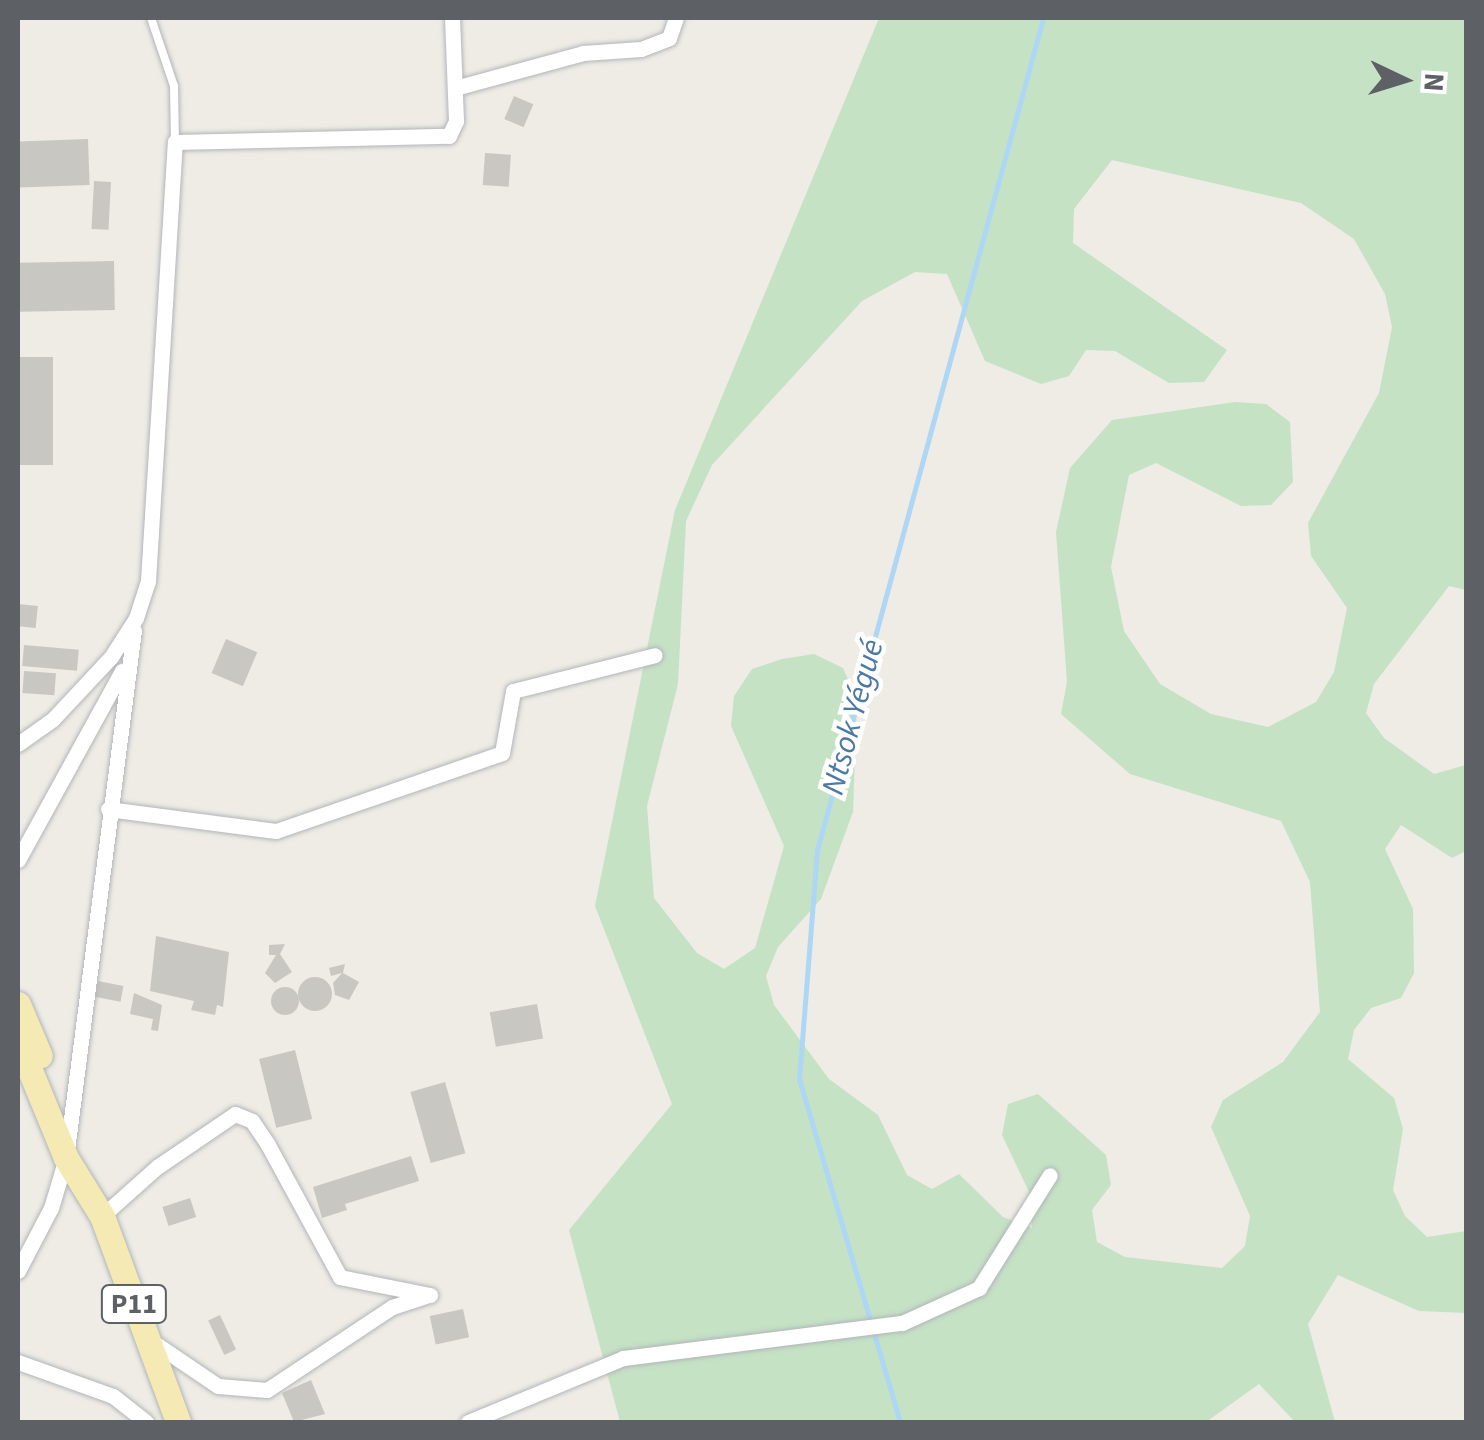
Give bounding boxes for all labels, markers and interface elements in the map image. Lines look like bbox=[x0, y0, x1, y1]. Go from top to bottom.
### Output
north arrow bbox=[1354, 30, 1454, 130]
text: N bbox=[1413, 71, 1455, 93]
water label: Ntsok Yégué bbox=[814, 635, 892, 799]
road number: P11 bbox=[99, 1281, 169, 1327]

